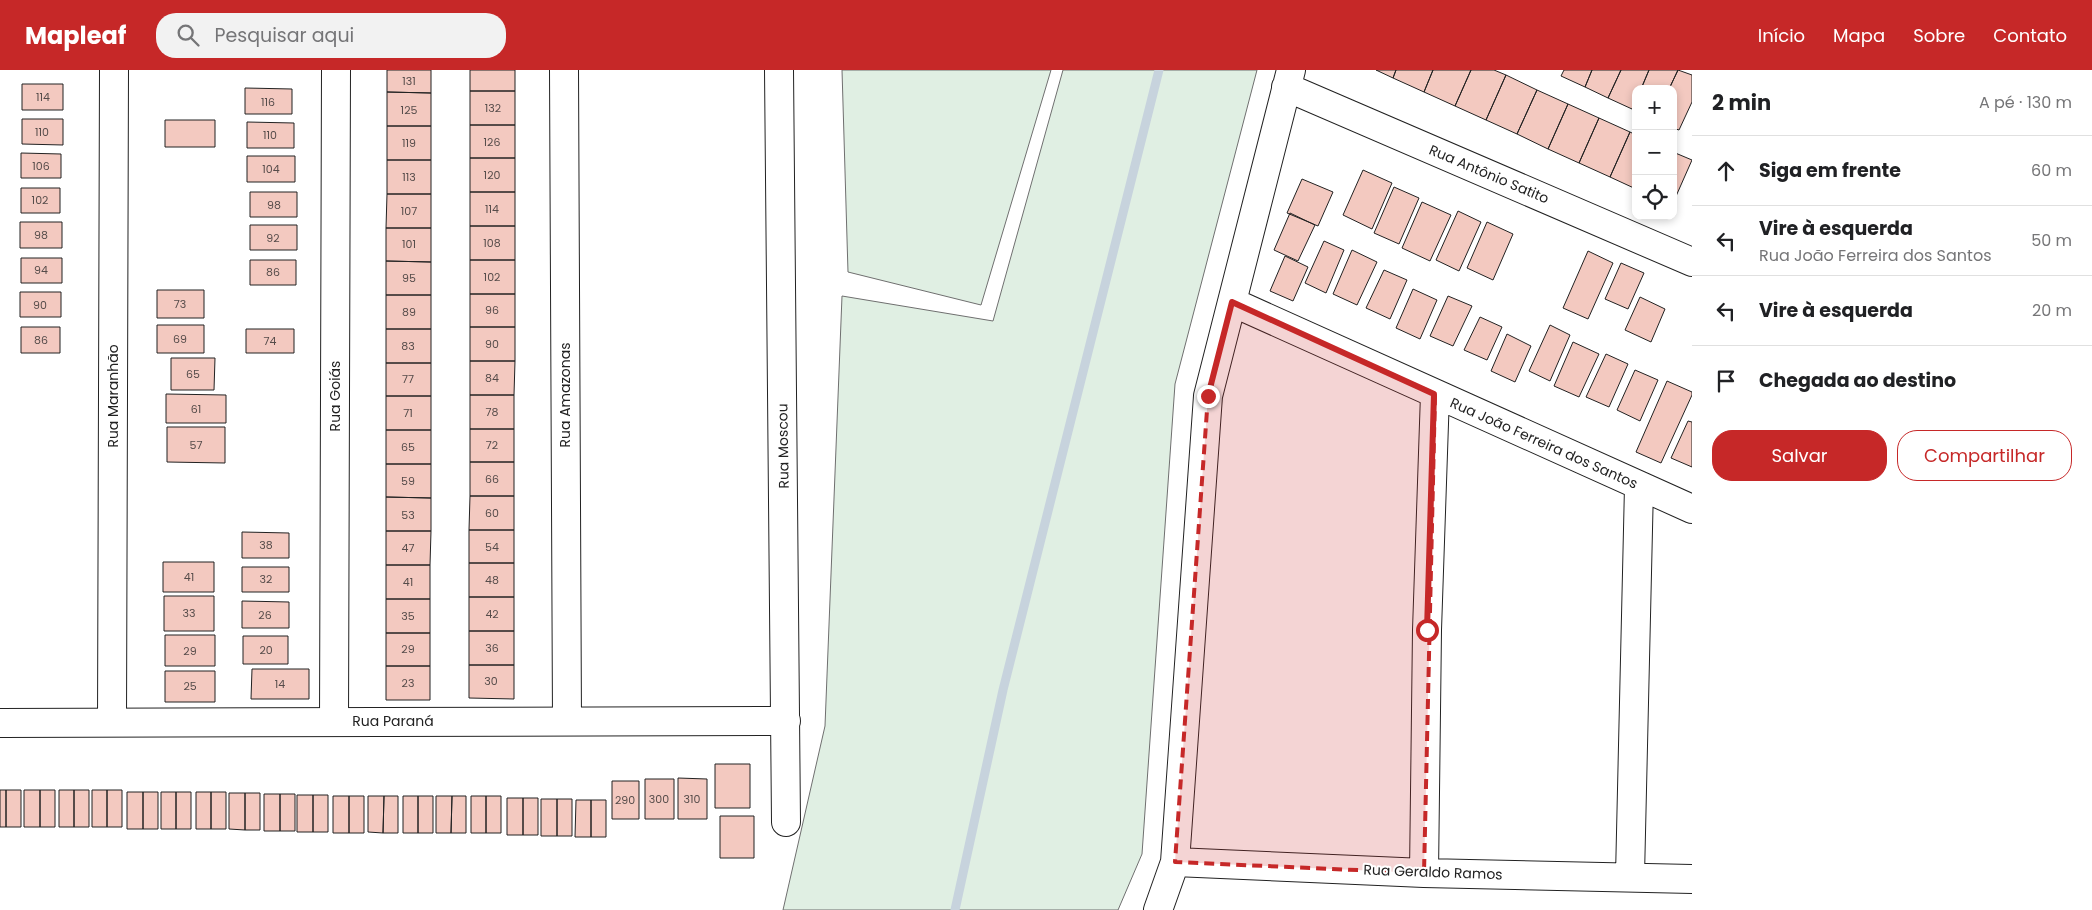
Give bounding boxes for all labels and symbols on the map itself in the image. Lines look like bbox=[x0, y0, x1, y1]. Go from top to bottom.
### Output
house number: 131 bbox=[402, 73, 416, 89]
house number: 114 bbox=[36, 89, 50, 105]
house number: 116 bbox=[261, 94, 275, 110]
house number: 132 bbox=[485, 100, 501, 116]
house number: 125 bbox=[401, 102, 417, 118]
house number: 110 bbox=[35, 124, 49, 140]
house number: 110 bbox=[263, 127, 277, 143]
house number: 126 bbox=[484, 134, 500, 150]
house number: 119 bbox=[402, 135, 416, 151]
street label: Rua Antônio Satito bbox=[1426, 140, 1552, 208]
house number: 106 bbox=[32, 158, 50, 174]
house number: 104 bbox=[262, 161, 280, 177]
house number: 120 bbox=[484, 167, 500, 183]
house number: 113 bbox=[402, 169, 416, 185]
house number: 102 bbox=[32, 192, 48, 208]
house number: 98 bbox=[267, 197, 281, 213]
house number: 114 bbox=[485, 201, 499, 217]
house number: 107 bbox=[401, 203, 417, 219]
house number: 98 bbox=[34, 227, 48, 243]
house number: 92 bbox=[266, 230, 280, 246]
house number: 108 bbox=[483, 235, 501, 251]
house number: 101 bbox=[402, 236, 416, 252]
house number: 94 bbox=[34, 262, 48, 278]
house number: 86 bbox=[266, 264, 280, 280]
house number: 102 bbox=[484, 269, 500, 285]
house number: 95 bbox=[402, 270, 416, 286]
house number: 73 bbox=[174, 296, 186, 312]
house number: 90 bbox=[33, 297, 47, 313]
house number: 96 bbox=[485, 302, 499, 318]
house number: 89 bbox=[402, 304, 416, 320]
house number: 69 bbox=[173, 331, 187, 347]
house number: 86 bbox=[34, 332, 48, 348]
house number: 74 bbox=[264, 333, 277, 349]
house number: 90 bbox=[485, 336, 499, 352]
house number: 83 bbox=[401, 338, 415, 354]
street label: Rua Amazonas bbox=[555, 342, 575, 448]
street label: Rua Maranhão bbox=[103, 344, 123, 448]
street label: Rua Goiás bbox=[325, 361, 345, 431]
house number: 65 bbox=[186, 366, 200, 382]
house number: 84 bbox=[485, 370, 499, 386]
house number: 77 bbox=[402, 371, 414, 387]
route end bbox=[1197, 385, 1220, 408]
street label: Rua João Ferreira dos Santos bbox=[1447, 392, 1641, 494]
house number: 61 bbox=[191, 401, 201, 417]
street label: Rua Moscou bbox=[772, 403, 794, 489]
house number: 78 bbox=[486, 404, 499, 420]
house number: 71 bbox=[403, 405, 413, 421]
house number: 57 bbox=[190, 437, 202, 453]
house number: 72 bbox=[486, 437, 498, 453]
house number: 65 bbox=[401, 439, 415, 455]
house number: 66 bbox=[485, 471, 499, 487]
house number: 59 bbox=[401, 473, 415, 489]
house number: 60 bbox=[485, 505, 499, 521]
house number: 53 bbox=[401, 507, 415, 523]
house number: 38 bbox=[259, 537, 273, 553]
house number: 54 bbox=[485, 539, 499, 555]
house number: 47 bbox=[402, 540, 414, 556]
house number: 41 bbox=[184, 569, 194, 585]
house number: 32 bbox=[260, 571, 272, 587]
house number: 48 bbox=[485, 572, 499, 588]
house number: 41 bbox=[403, 574, 413, 590]
house number: 33 bbox=[183, 605, 195, 621]
house number: 42 bbox=[485, 606, 499, 622]
house number: 26 bbox=[258, 607, 272, 623]
house number: 35 bbox=[401, 608, 415, 624]
route start bbox=[1416, 619, 1439, 642]
house number: 36 bbox=[485, 640, 499, 656]
house number: 29 bbox=[401, 641, 415, 657]
house number: 20 bbox=[259, 642, 273, 658]
house number: 29 bbox=[183, 643, 197, 659]
house number: 30 bbox=[484, 673, 498, 689]
house number: 23 bbox=[402, 675, 414, 691]
house number: 14 bbox=[275, 676, 285, 692]
house number: 25 bbox=[183, 678, 197, 694]
street label: Rua Paraná bbox=[352, 711, 434, 731]
house number: 300 bbox=[649, 791, 669, 807]
house number: 310 bbox=[684, 791, 701, 807]
house number: 290 bbox=[615, 792, 635, 808]
street label: Rua Geraldo Ramos bbox=[1363, 860, 1503, 884]

